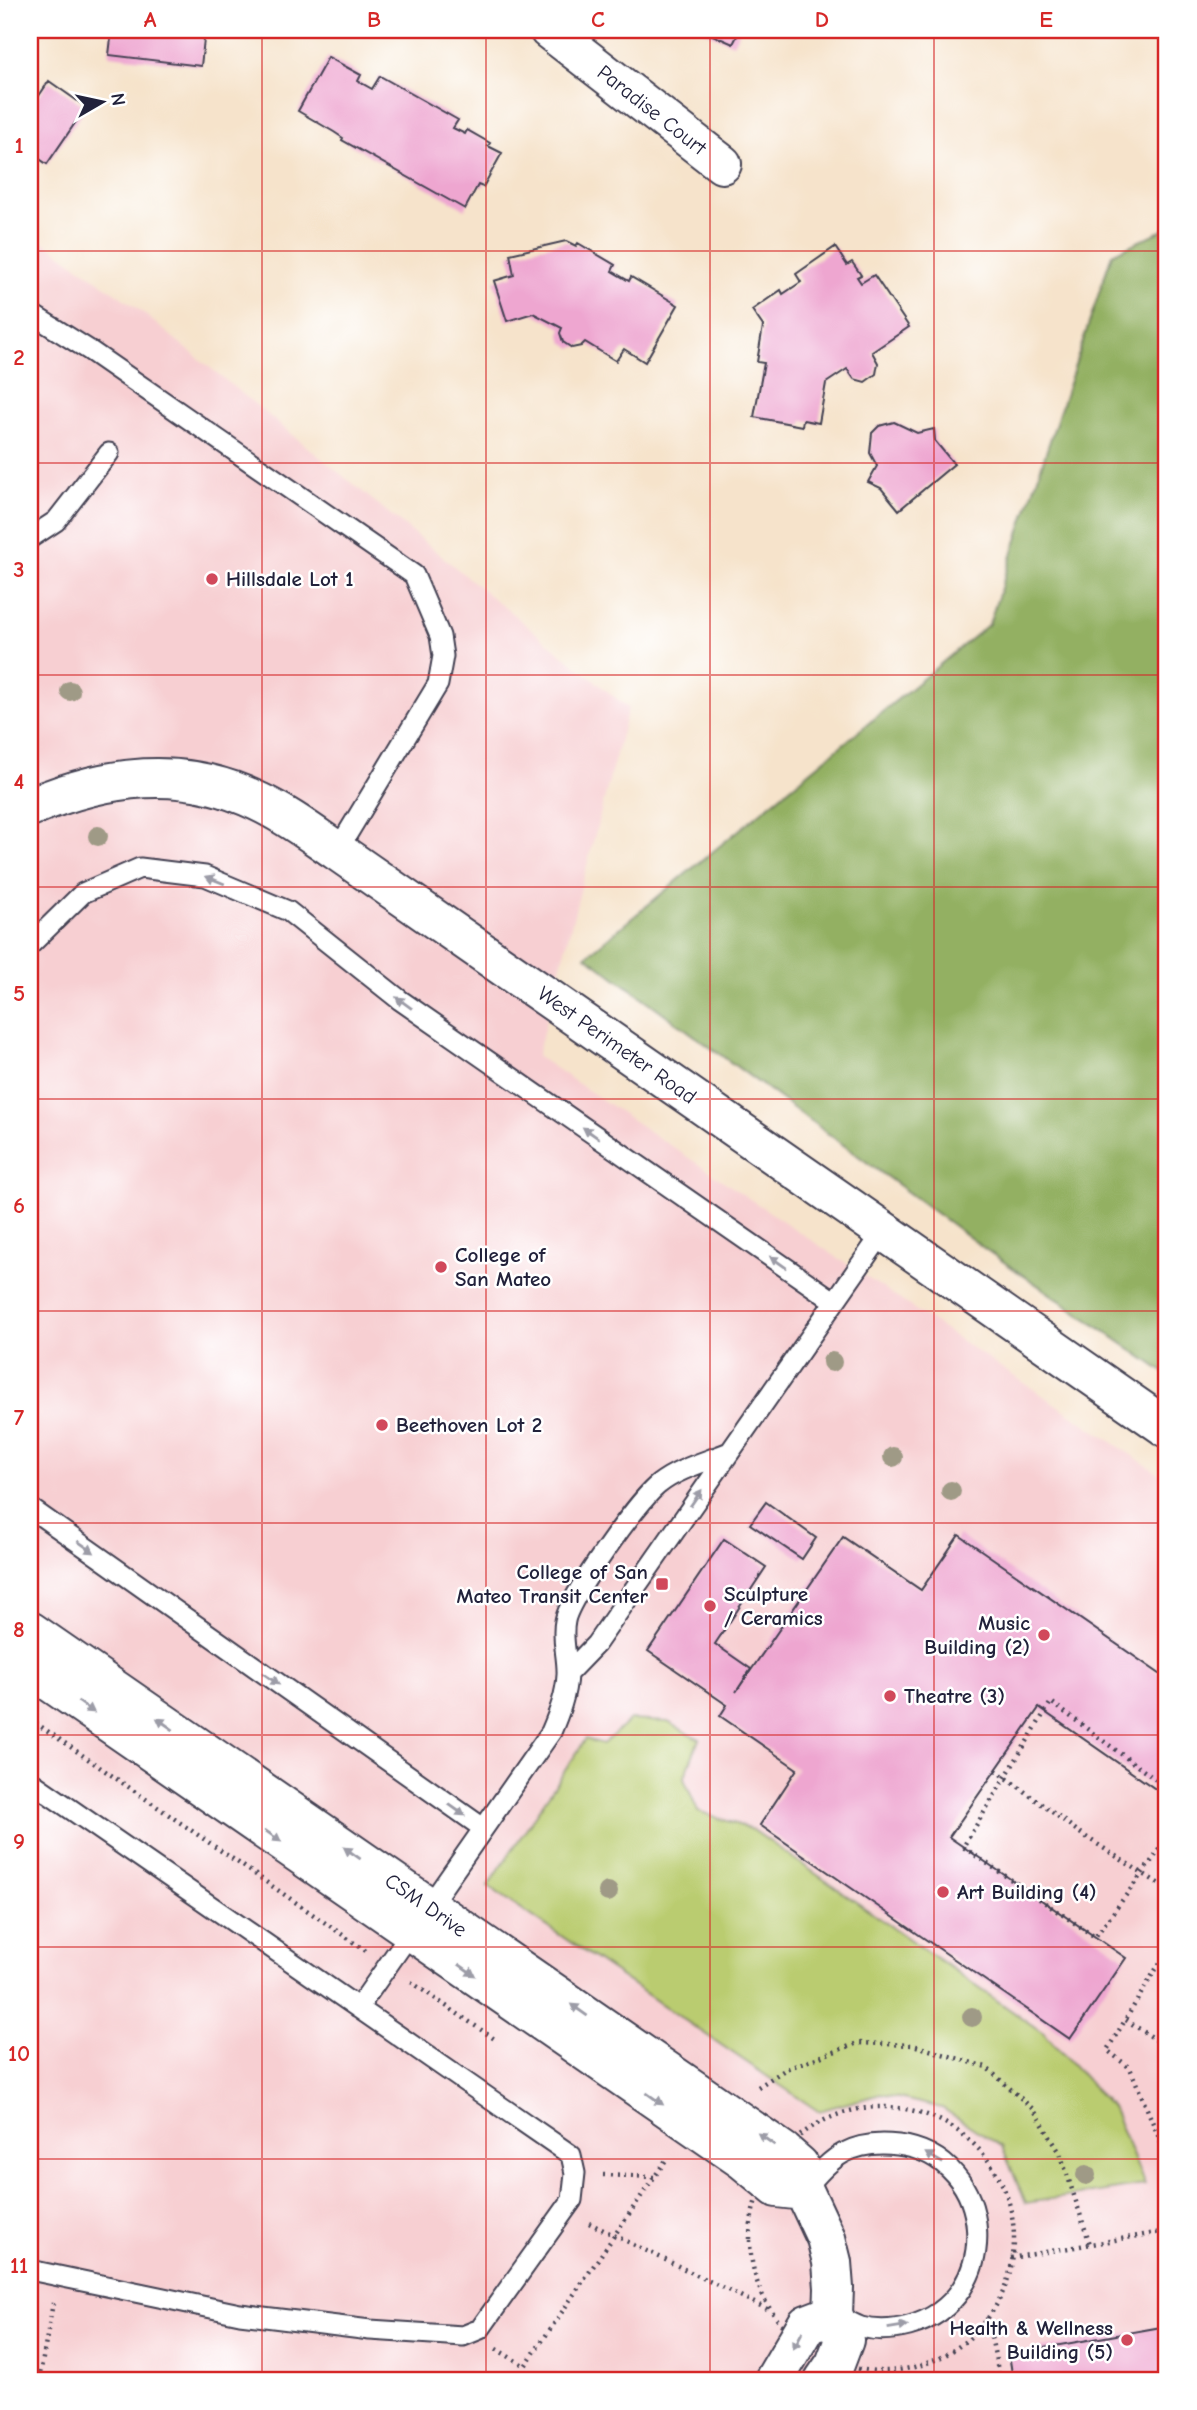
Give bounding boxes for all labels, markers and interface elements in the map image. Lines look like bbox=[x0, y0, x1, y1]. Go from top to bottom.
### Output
text: A bbox=[144, 6, 157, 33]
text: B bbox=[367, 6, 381, 33]
text: C bbox=[591, 6, 605, 33]
text: D bbox=[815, 6, 829, 33]
text: E bbox=[1039, 6, 1053, 33]
street label: Paradise Court bbox=[593, 60, 712, 161]
north arrow bbox=[66, 66, 136, 136]
text: N bbox=[106, 92, 130, 107]
text: 1 bbox=[14, 132, 24, 159]
text: 2 bbox=[13, 344, 25, 371]
text: 3 bbox=[13, 556, 25, 583]
place label: Hillsdale Lot 1 bbox=[226, 567, 353, 591]
marker: Hillsdale Lot 1 bbox=[204, 571, 220, 587]
text: 4 bbox=[14, 768, 25, 795]
one-way arrow bbox=[205, 875, 226, 886]
text: 5 bbox=[13, 980, 25, 1007]
street label: West Perimeter Road bbox=[533, 981, 701, 1109]
one-way arrow bbox=[395, 996, 413, 1010]
one-way arrow bbox=[582, 1126, 600, 1140]
text: 6 bbox=[13, 1192, 25, 1219]
place label: College of San Mateo bbox=[455, 1243, 551, 1291]
one-way arrow bbox=[769, 1255, 787, 1269]
marker: College of San Mateo bbox=[433, 1259, 449, 1275]
text: 7 bbox=[14, 1404, 25, 1431]
place label: Beethoven Lot 2 bbox=[396, 1413, 542, 1437]
marker: Beethoven Lot 2 bbox=[374, 1417, 390, 1433]
one-way arrow bbox=[689, 1489, 703, 1507]
one-way arrow bbox=[77, 1540, 95, 1554]
place label: College of San Mateo Transit Center bbox=[457, 1560, 649, 1608]
marker: College of San Mateo Transit Center bbox=[654, 1576, 670, 1592]
place label: Sculpture / Ceramics bbox=[724, 1582, 823, 1630]
marker: Sculpture / Ceramics bbox=[702, 1598, 718, 1614]
place label: Music Building (2) bbox=[924, 1611, 1030, 1659]
text: 8 bbox=[13, 1616, 25, 1643]
marker: Music Building (2) bbox=[1036, 1627, 1052, 1643]
one-way arrow bbox=[262, 1672, 280, 1686]
place label: Theatre (3) bbox=[904, 1684, 1005, 1708]
marker: Theatre (3) bbox=[882, 1688, 898, 1704]
one-way arrow bbox=[77, 1700, 95, 1714]
one-way arrow bbox=[156, 1717, 174, 1731]
one-way arrow bbox=[448, 1803, 466, 1817]
text: 9 bbox=[13, 1828, 25, 1855]
one-way arrow bbox=[264, 1829, 282, 1843]
one-way arrow bbox=[343, 1846, 361, 1860]
street label: CSM Drive bbox=[380, 1868, 472, 1942]
place label: Art Building (4) bbox=[957, 1880, 1096, 1904]
marker: Art Building (4) bbox=[935, 1884, 951, 1900]
one-way arrow bbox=[458, 1963, 477, 1976]
one-way arrow bbox=[570, 2003, 588, 2017]
text: 10 bbox=[8, 2040, 30, 2067]
one-way arrow bbox=[645, 2092, 664, 2105]
one-way arrow bbox=[757, 2132, 775, 2146]
one-way arrow bbox=[924, 2152, 943, 2164]
text: 11 bbox=[10, 2252, 28, 2279]
place label: Health & Wellness Building (5) bbox=[949, 2316, 1113, 2364]
one-way arrow bbox=[887, 2321, 909, 2332]
one-way arrow bbox=[792, 2331, 804, 2350]
marker: Health & Wellness Building (5) bbox=[1119, 2332, 1135, 2348]

